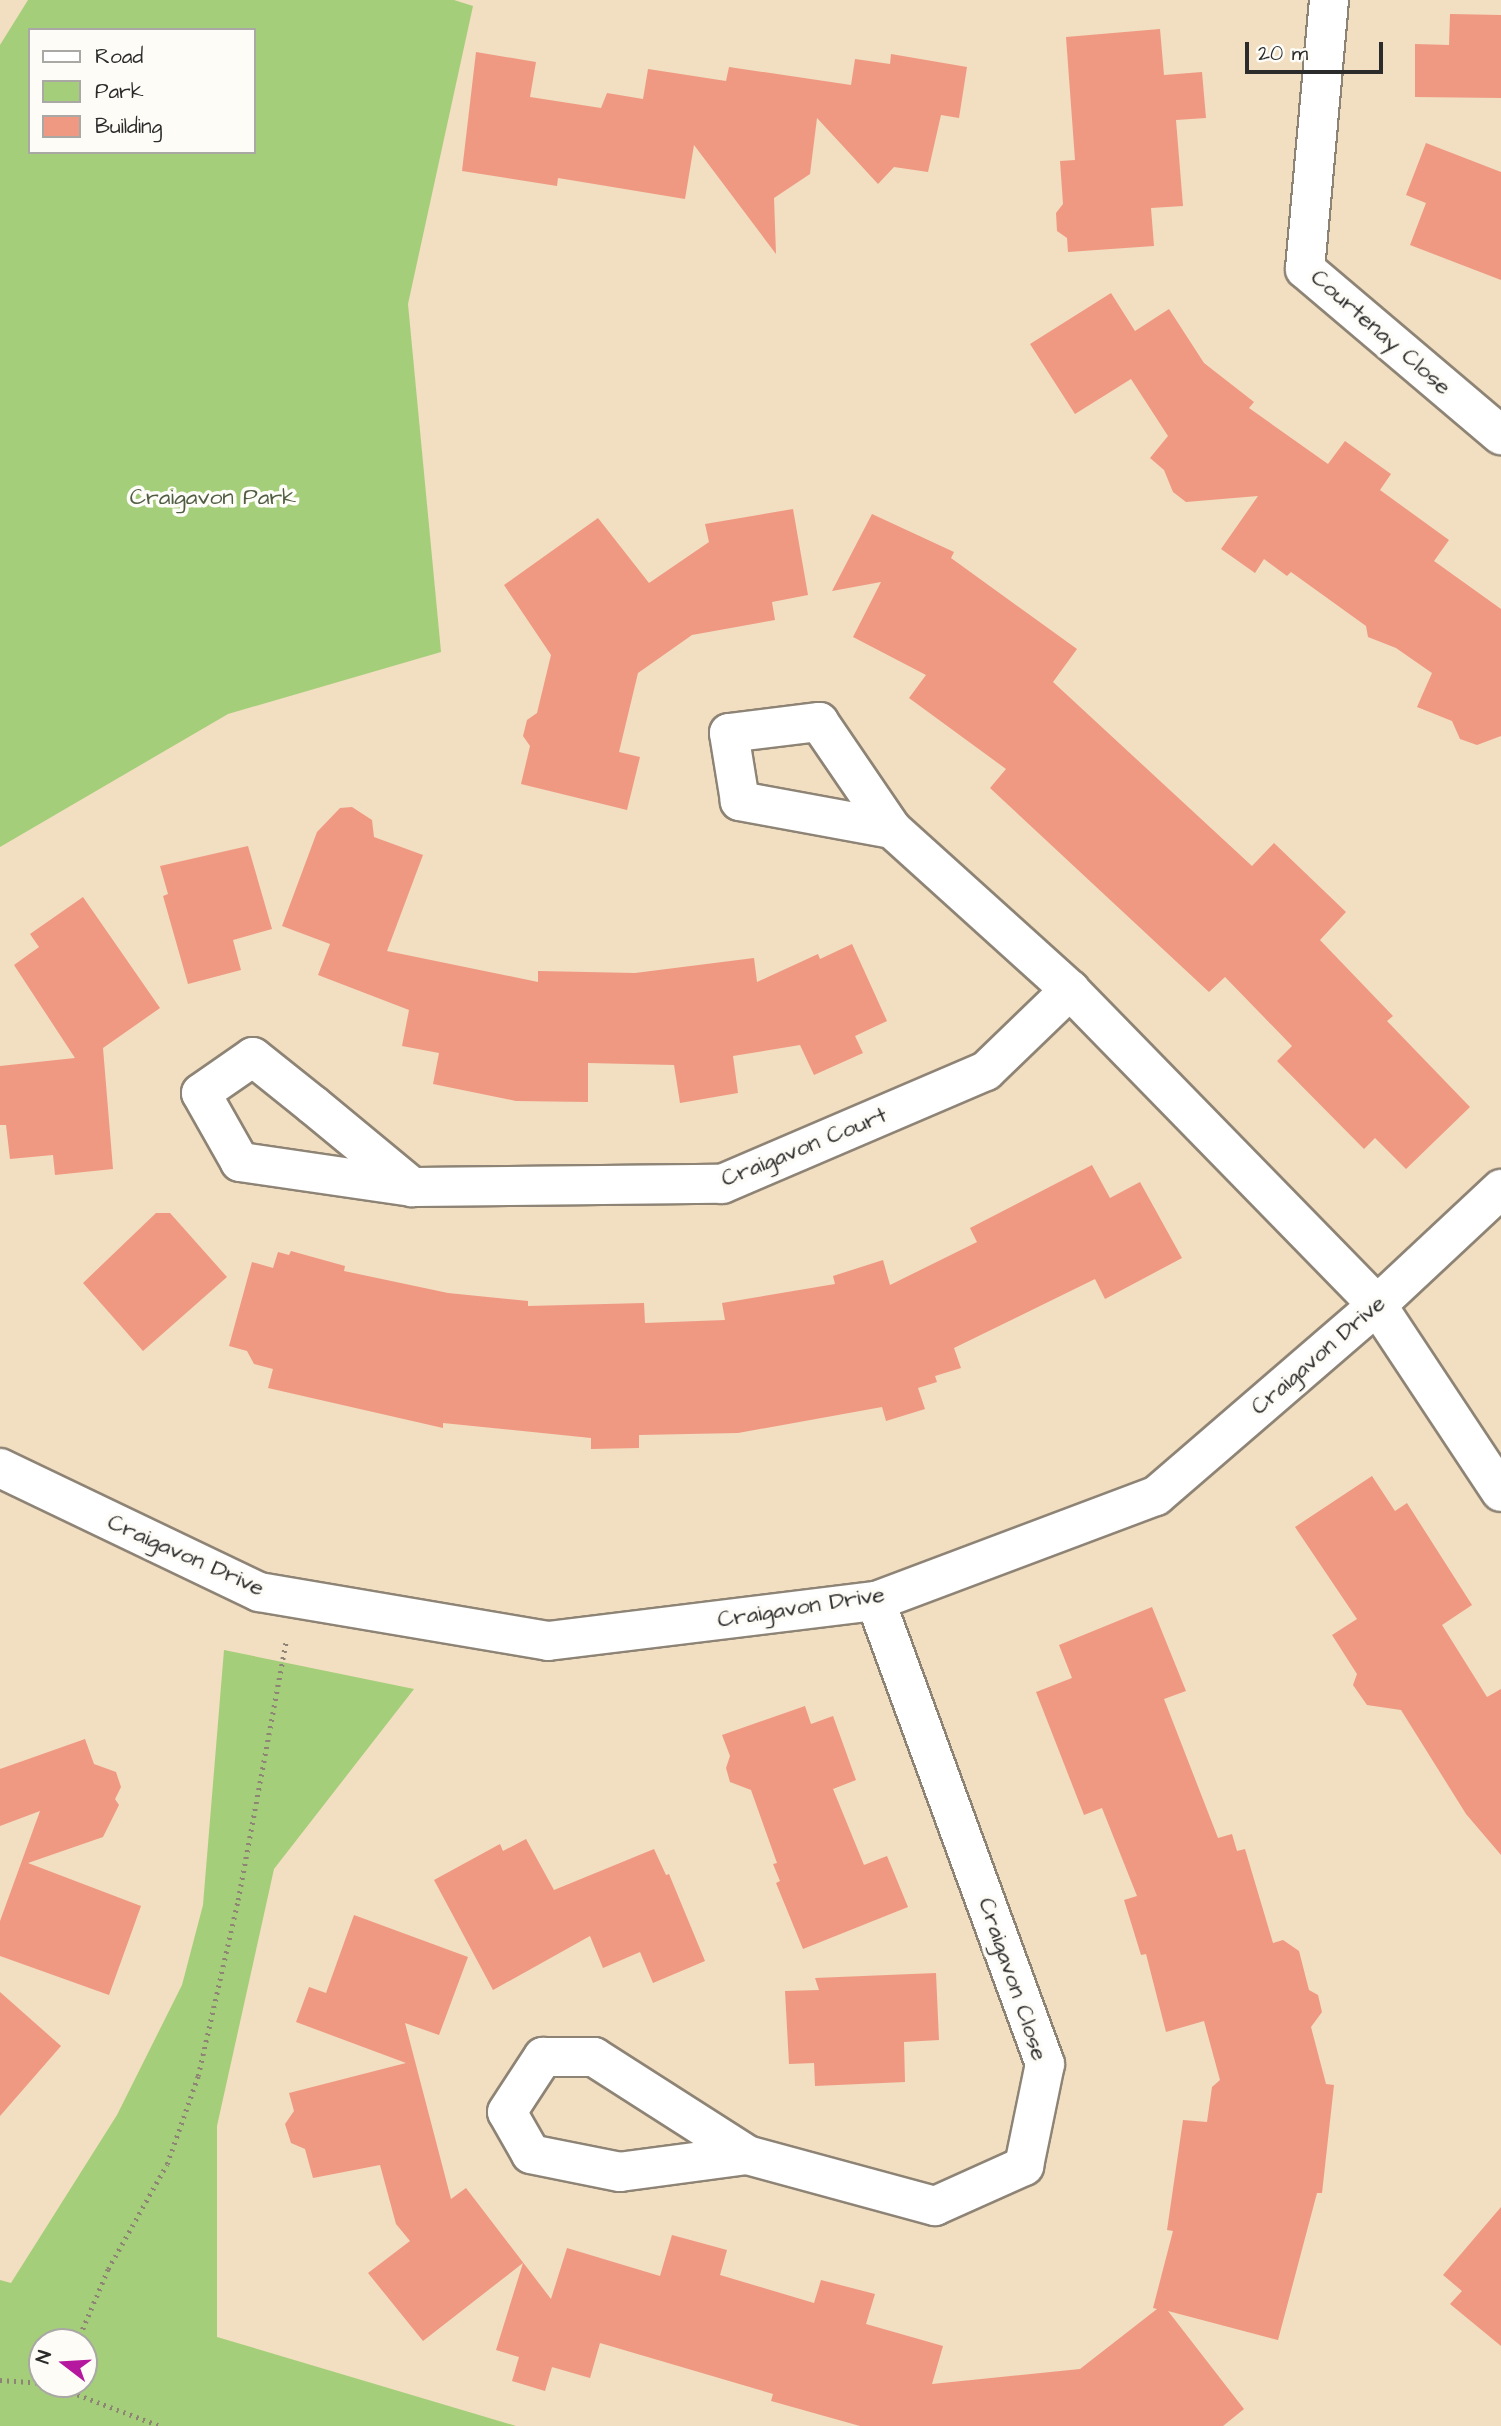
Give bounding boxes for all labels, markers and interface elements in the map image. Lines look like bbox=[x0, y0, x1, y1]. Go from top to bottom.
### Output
legend bbox=[28, 28, 256, 154]
scale bar bbox=[1249, 28, 1387, 72]
text: 20 m bbox=[1258, 39, 1308, 68]
text: Road bbox=[95, 42, 143, 71]
text: Park bbox=[95, 77, 144, 106]
text: Building bbox=[95, 112, 162, 141]
street label: Courtenay Close bbox=[1305, 263, 1457, 401]
park label: Craigavon Park bbox=[130, 483, 296, 511]
street label: Craigavon Court bbox=[717, 1101, 891, 1193]
street label: Craigavon Drive bbox=[1245, 1289, 1391, 1421]
street label: Craigavon Drive bbox=[103, 1508, 269, 1602]
street label: Craigavon Drive bbox=[716, 1580, 886, 1634]
street label: Craigavon Close bbox=[972, 1894, 1054, 2064]
north arrow bbox=[28, 2328, 98, 2398]
text: N bbox=[30, 2348, 59, 2367]

